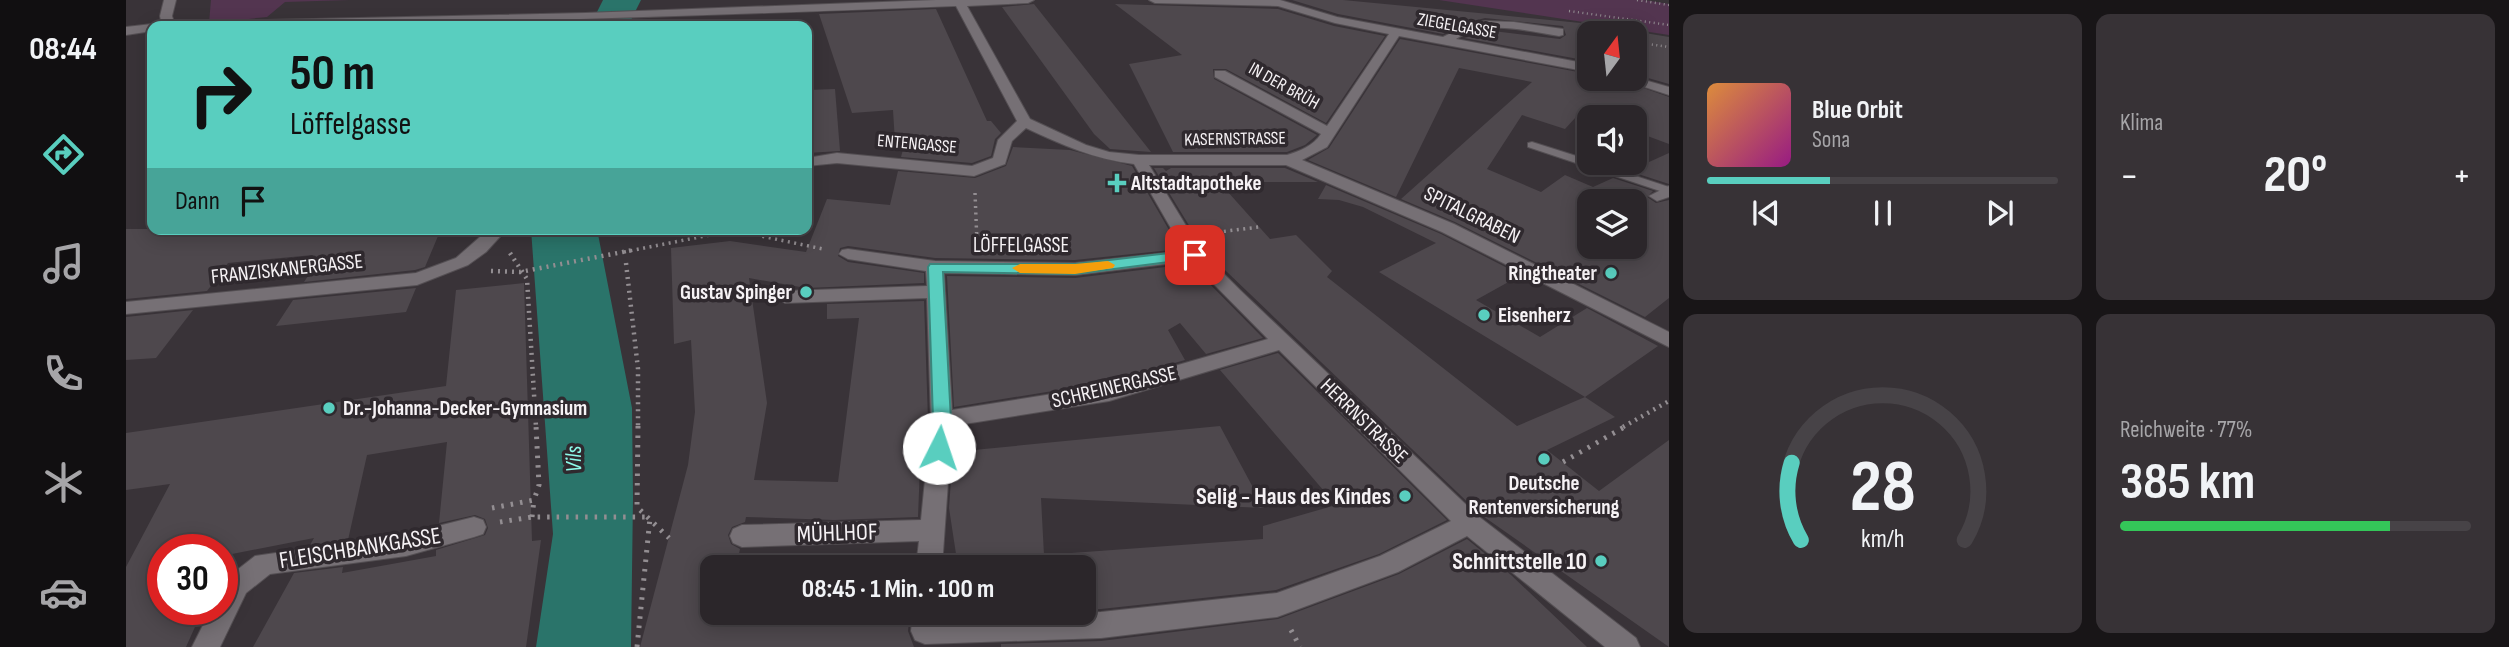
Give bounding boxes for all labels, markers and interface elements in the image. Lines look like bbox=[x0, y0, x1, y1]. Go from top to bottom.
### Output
street label: ZIEGELGASSE bbox=[1416, 9, 1498, 43]
north arrow bbox=[1577, 21, 1647, 91]
map controls bbox=[1577, 21, 1647, 259]
text: 08:44 bbox=[29, 30, 97, 69]
text: 50 m bbox=[290, 45, 375, 104]
icon: right bbox=[175, 49, 266, 140]
street label: IN DER BRÜH bbox=[1245, 58, 1323, 114]
text: Blue Orbit bbox=[1812, 95, 1903, 126]
text: Löffelgasse bbox=[290, 105, 411, 144]
button: sound bbox=[1577, 105, 1647, 175]
text: Klima bbox=[2120, 109, 2163, 137]
text: Sona bbox=[1812, 126, 1850, 154]
street label: KASERNSTRASSE bbox=[1184, 128, 1286, 150]
icon: directions bbox=[39, 130, 88, 179]
street label: ENTENGASSE bbox=[876, 130, 958, 158]
text: 20° bbox=[2264, 144, 2327, 207]
text: − bbox=[2120, 154, 2139, 199]
text: + bbox=[2452, 154, 2471, 199]
place label: Altstadtapotheke bbox=[1130, 171, 1262, 196]
marker: Altstadtapotheke bbox=[1109, 175, 1125, 191]
street label: SPITALGRABEN bbox=[1420, 181, 1524, 249]
icon: arrive bbox=[234, 182, 272, 220]
text: Dann bbox=[175, 186, 220, 217]
button: layers bbox=[1577, 189, 1647, 259]
icon: previous bbox=[1747, 194, 1785, 232]
icon: pause bbox=[1864, 194, 1902, 232]
icon: next bbox=[1981, 194, 2019, 232]
pin bbox=[1165, 225, 1225, 285]
street label: LÖFFELGASSE bbox=[973, 233, 1069, 258]
icon: arrive bbox=[1176, 236, 1214, 274]
icon: music bbox=[39, 239, 88, 288]
street label: FRANZISKANERGASSE bbox=[210, 249, 364, 289]
place label: Ringtheater bbox=[1508, 261, 1598, 286]
marker: Ringtheater bbox=[1603, 265, 1619, 281]
place label: Gustav Spinger bbox=[680, 280, 792, 305]
marker: Gustav Spinger bbox=[798, 284, 814, 300]
place label: Eisenherz bbox=[1498, 303, 1571, 328]
marker: Eisenherz bbox=[1476, 307, 1492, 323]
icon: phone bbox=[39, 349, 88, 398]
street label: SCHREINERGASSE bbox=[1049, 361, 1179, 413]
street label: HERRNSTRASSE bbox=[1315, 373, 1413, 469]
place label: Dr.-Johanna-Decker-Gymnasium bbox=[343, 396, 587, 421]
marker: Dr.-Johanna-Decker-Gymnasium bbox=[321, 400, 337, 416]
position arrow bbox=[902, 411, 976, 485]
text: Reichweite · 77% bbox=[2120, 416, 2252, 444]
text: 28 bbox=[1849, 444, 1916, 532]
water label: Vils bbox=[560, 445, 588, 473]
marker: Deutsche Rentenversicherung bbox=[1536, 451, 1552, 467]
text: 385 km bbox=[2120, 451, 2255, 514]
icon: climate bbox=[39, 458, 88, 507]
place label: Deutsche Rentenversicherung bbox=[1469, 471, 1620, 520]
place label: Selig - Haus des Kindes bbox=[1196, 482, 1391, 511]
marker: Selig - Haus des Kindes bbox=[1397, 488, 1413, 504]
street label: MÜHLHOF bbox=[796, 517, 878, 549]
street label: FLEISCHBANKGASSE bbox=[277, 521, 443, 575]
text: km/h bbox=[1861, 523, 1904, 554]
speed limit sign: 30 bbox=[147, 534, 238, 625]
place label: Schnittstelle 10 bbox=[1452, 547, 1587, 576]
marker: Schnittstelle 10 bbox=[1593, 553, 1609, 569]
icon: car bbox=[39, 568, 88, 617]
text: 08:45 · 1 Min. · 100 m bbox=[802, 574, 994, 605]

